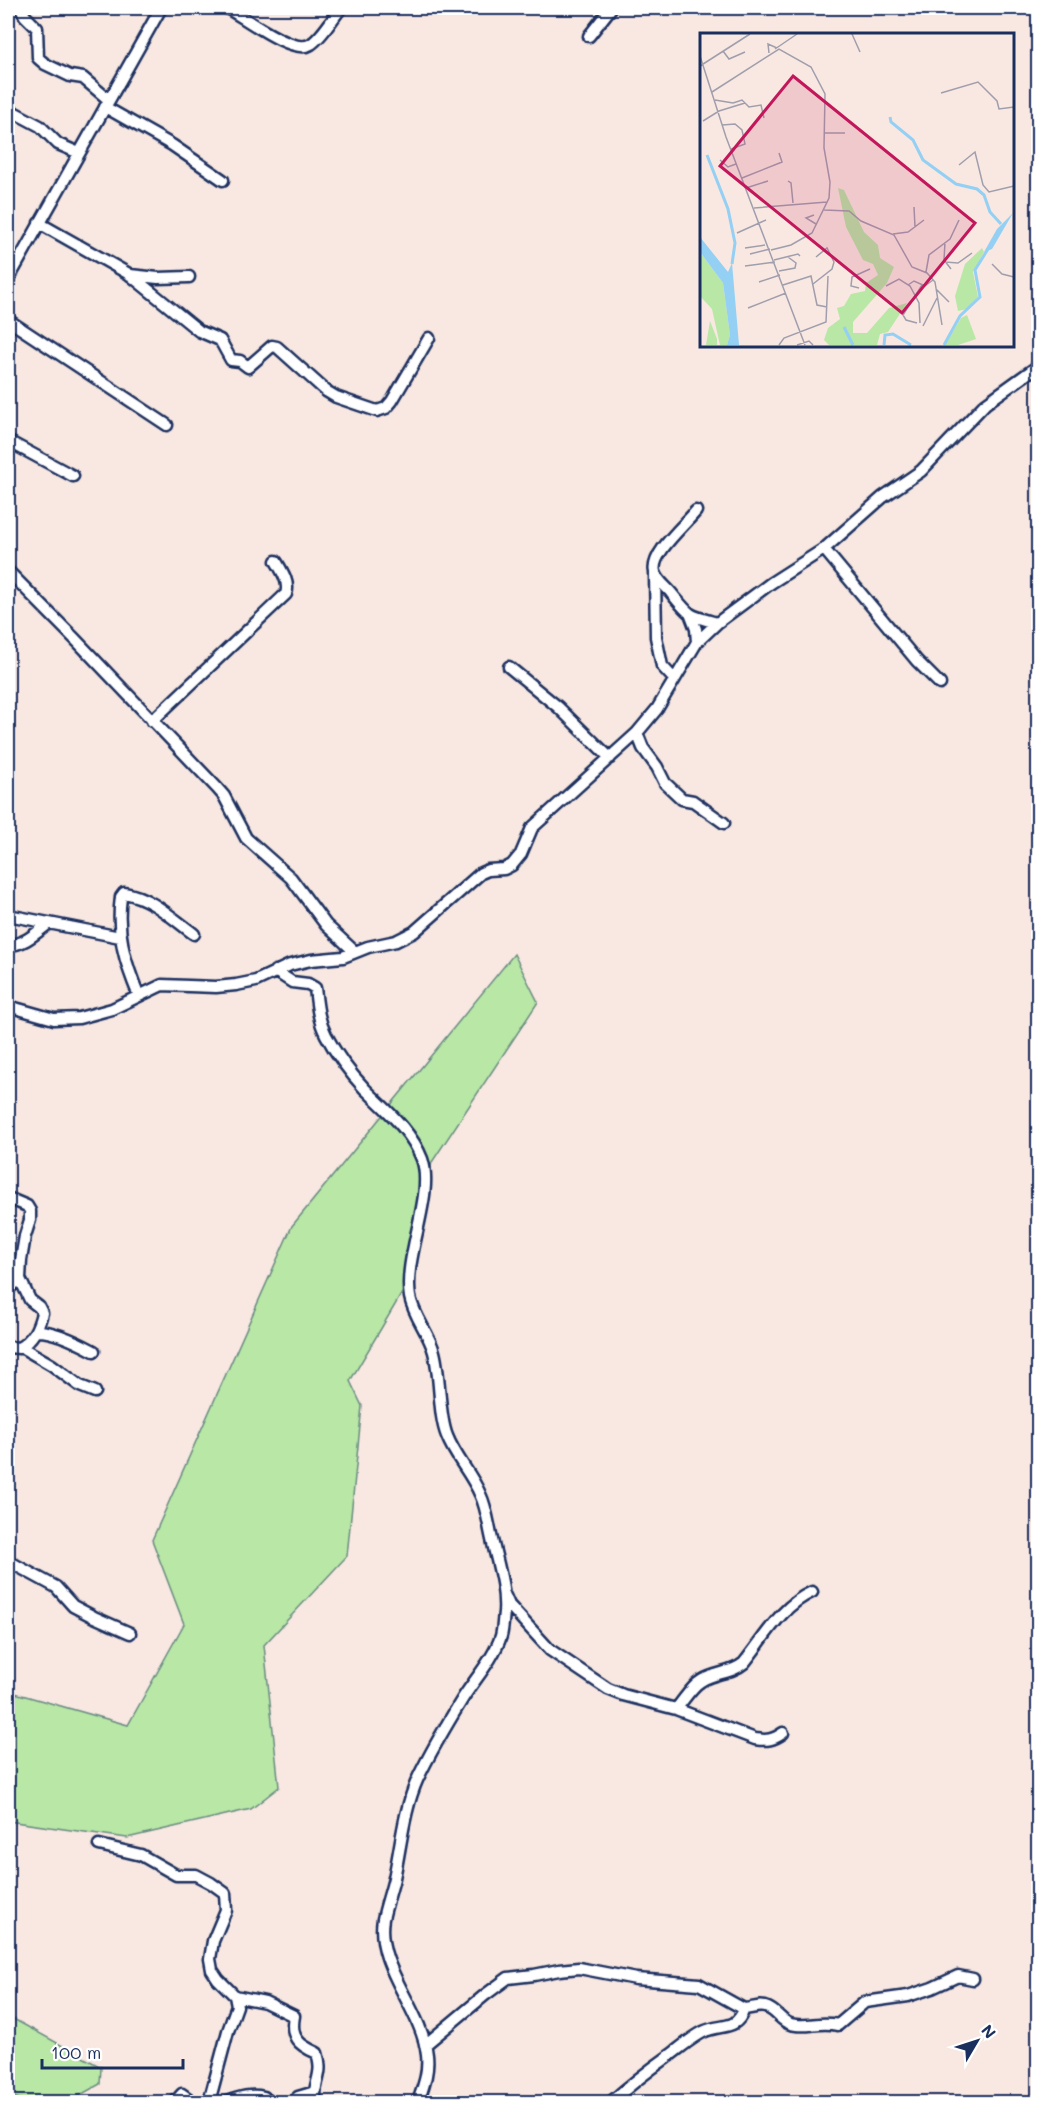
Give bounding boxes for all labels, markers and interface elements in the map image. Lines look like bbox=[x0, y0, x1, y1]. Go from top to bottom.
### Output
inset map bbox=[700, 33, 1013, 346]
north arrow bbox=[947, 2011, 1007, 2071]
text: N bbox=[977, 2020, 1001, 2043]
scale bar bbox=[42, 2032, 183, 2070]
text: 100 m bbox=[51, 2040, 101, 2064]

